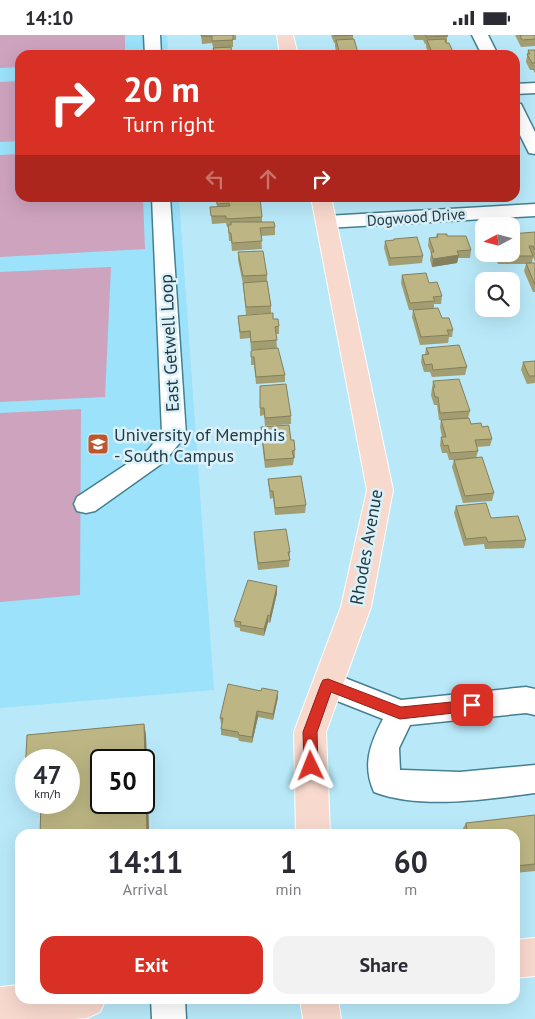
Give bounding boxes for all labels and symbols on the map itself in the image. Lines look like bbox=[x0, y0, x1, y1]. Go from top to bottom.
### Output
street label: Dogwood Drive bbox=[366, 204, 466, 230]
north arrow bbox=[475, 217, 520, 263]
street label: East Getwell Loop bbox=[154, 273, 184, 413]
place label: University of Memphis - South Campus bbox=[114, 423, 285, 467]
school or university icon: University of Memphis - South Campus bbox=[86, 432, 110, 456]
street label: Rhodes Avenue bbox=[345, 487, 387, 607]
pin bbox=[451, 684, 493, 726]
position arrow bbox=[284, 739, 336, 791]
speed limit sign: 50 bbox=[90, 749, 155, 814]

